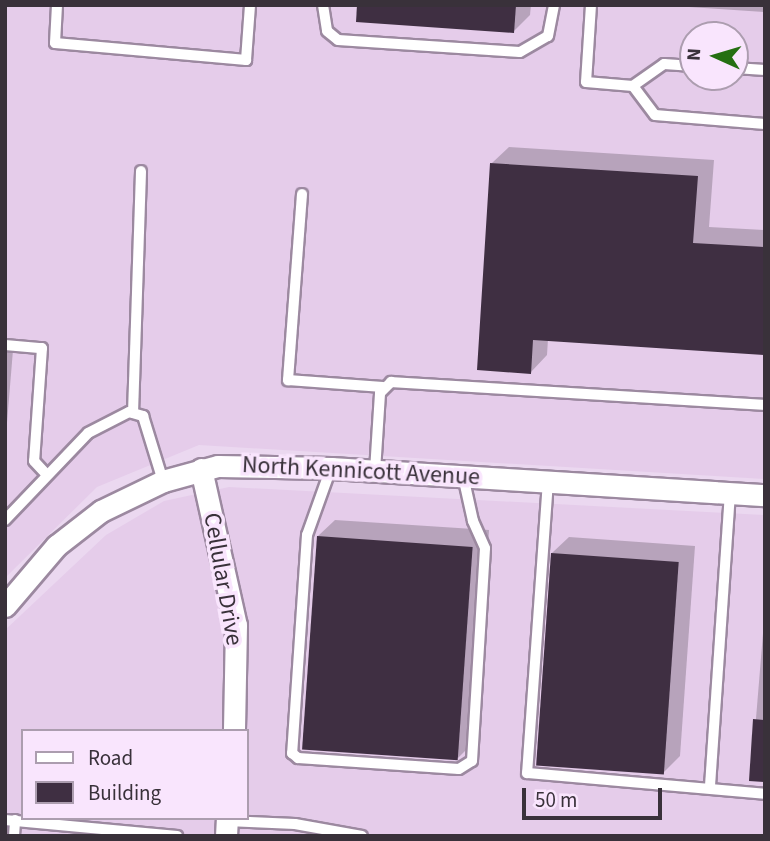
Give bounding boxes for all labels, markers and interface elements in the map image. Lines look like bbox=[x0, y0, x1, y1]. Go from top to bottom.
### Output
north arrow bbox=[679, 21, 749, 91]
text: N bbox=[681, 47, 708, 62]
street label: North Kennicott Avenue bbox=[241, 450, 481, 492]
street label: Cellular Drive bbox=[197, 510, 249, 648]
legend bbox=[21, 729, 248, 820]
text: Road bbox=[88, 743, 133, 773]
scale bar bbox=[525, 774, 665, 818]
text: Building bbox=[88, 778, 161, 808]
text: 50 m bbox=[535, 785, 577, 815]

